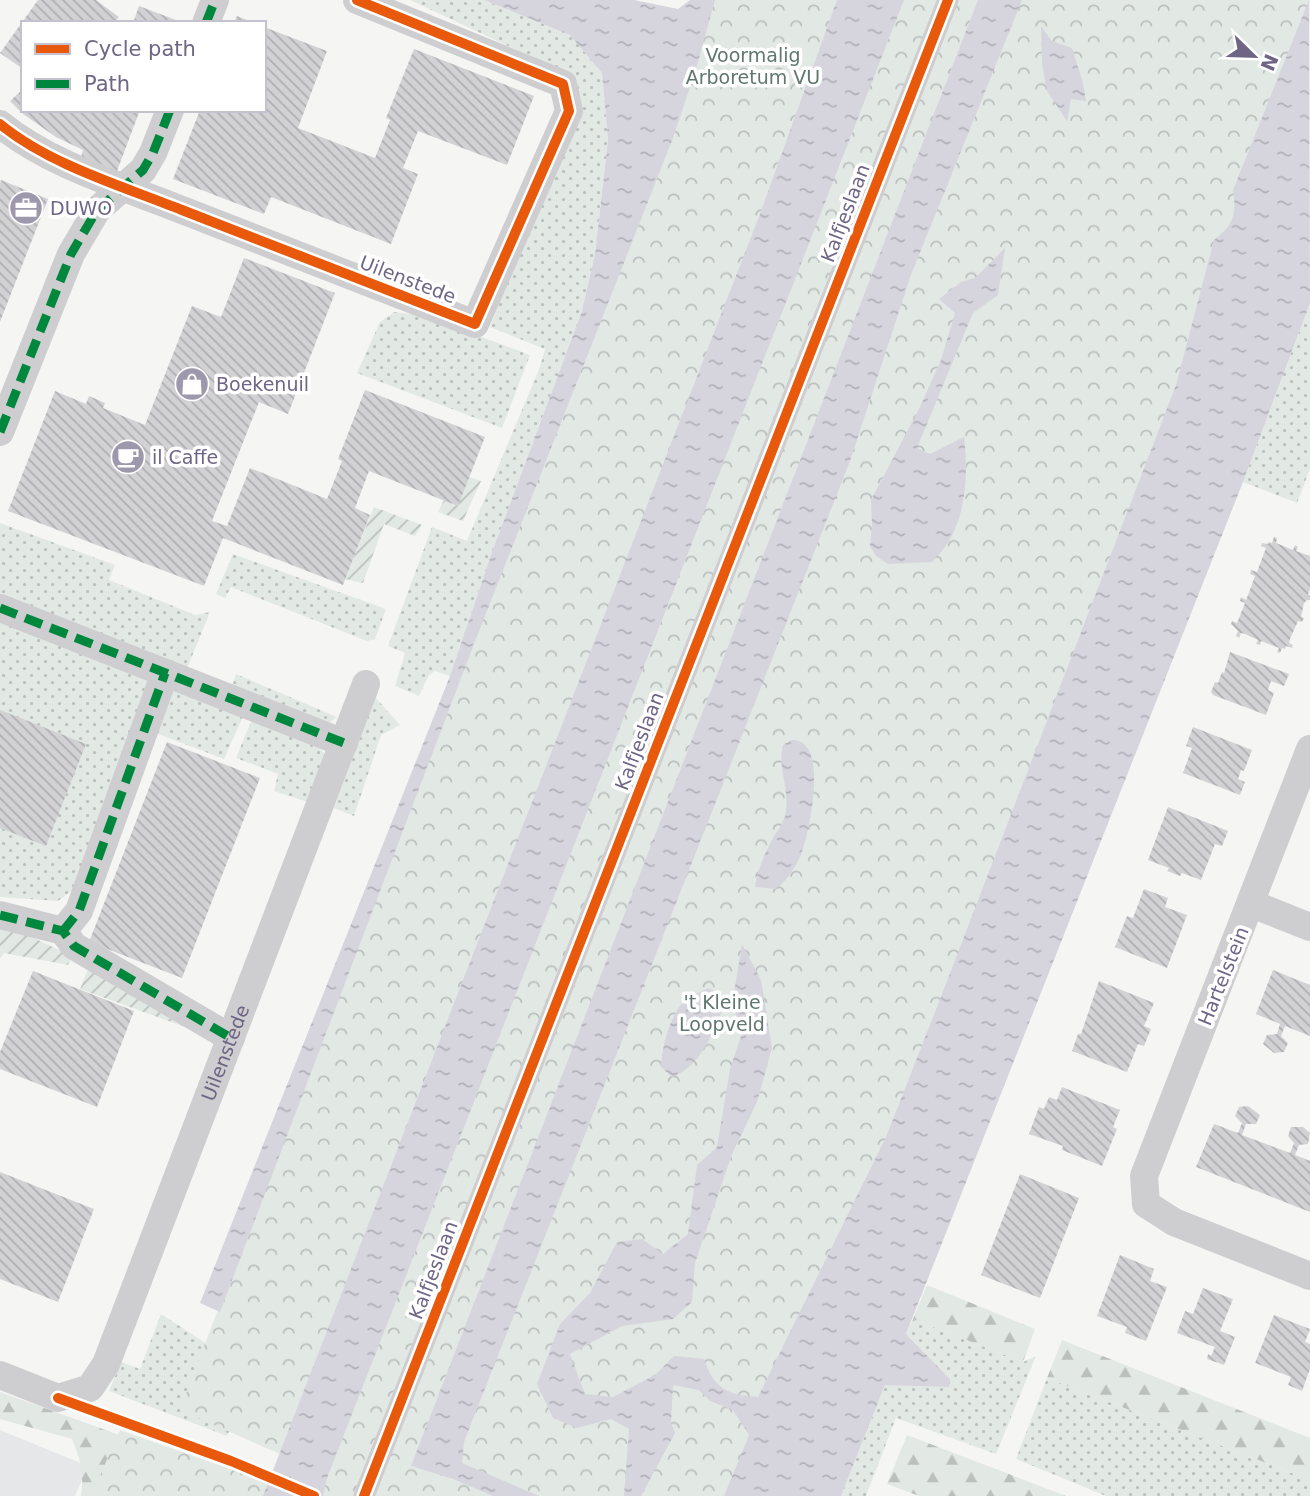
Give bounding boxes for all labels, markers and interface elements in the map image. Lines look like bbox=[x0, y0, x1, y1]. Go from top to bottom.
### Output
legend bbox=[21, 21, 266, 112]
north arrow bbox=[1219, 21, 1289, 91]
text: Cycle path bbox=[84, 37, 196, 61]
park label: Voormalig Arboretum VU bbox=[686, 44, 820, 88]
text: N bbox=[1256, 51, 1283, 74]
text: Path bbox=[84, 72, 130, 96]
street label: Kalfjeslaan bbox=[816, 161, 874, 265]
office icon: DUWO bbox=[7, 189, 45, 227]
place label: DUWO bbox=[50, 197, 112, 219]
street label: Uilenstede bbox=[357, 251, 459, 307]
shop icon: Boekenuil bbox=[173, 365, 211, 403]
place label: Boekenuil bbox=[216, 373, 309, 395]
cafe icon: il Caffe bbox=[109, 438, 147, 476]
place label: il Caffe bbox=[152, 446, 218, 468]
street label: Kalfjeslaan bbox=[610, 689, 668, 793]
street label: Hartelstein bbox=[1193, 923, 1253, 1029]
park label: 't Kleine Loopveld bbox=[679, 991, 765, 1035]
street label: Uilenstede bbox=[197, 1002, 253, 1104]
street label: Kalfjeslaan bbox=[404, 1218, 462, 1322]

